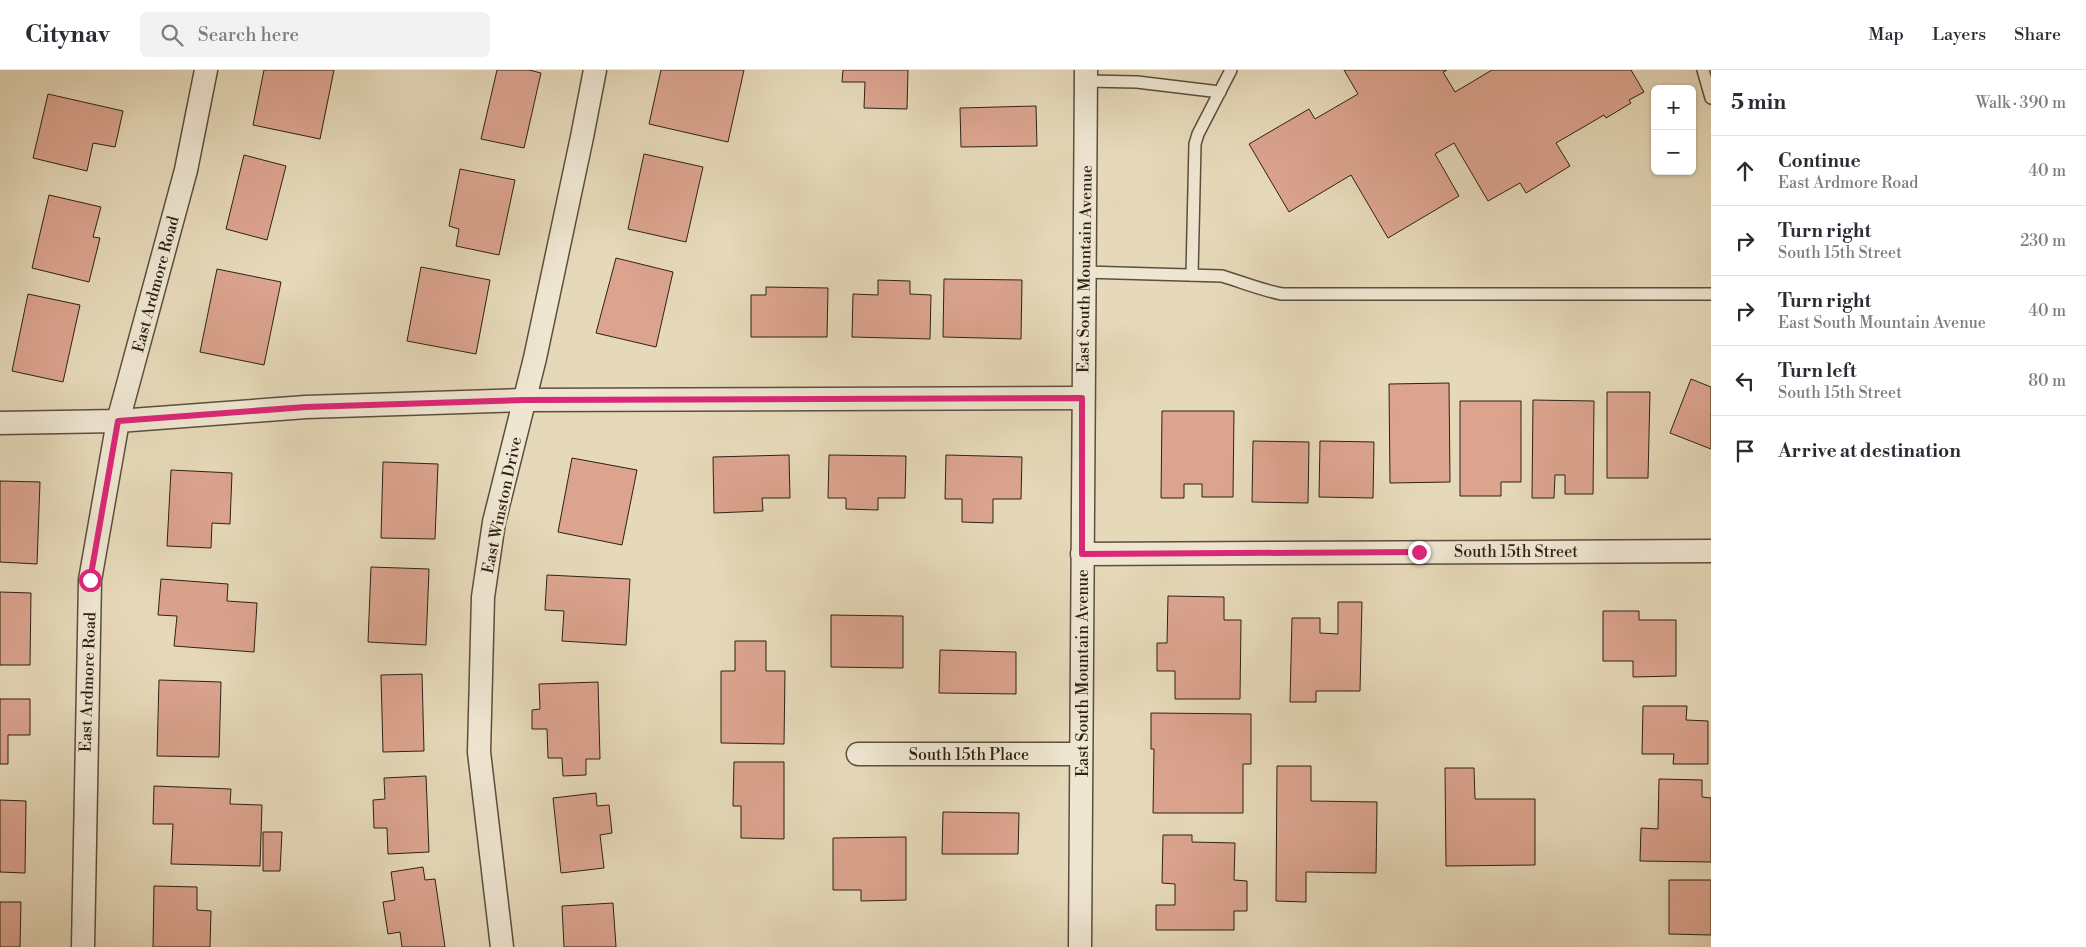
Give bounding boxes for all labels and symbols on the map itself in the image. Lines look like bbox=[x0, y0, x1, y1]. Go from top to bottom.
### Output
street label: East South Mountain Avenue bbox=[1073, 165, 1097, 373]
street label: East Ardmore Road bbox=[128, 214, 184, 355]
street label: East Winston Drive bbox=[478, 435, 526, 575]
route end bbox=[1408, 541, 1431, 564]
street label: South 15th Street bbox=[1454, 542, 1578, 562]
route start bbox=[79, 569, 102, 592]
street label: East South Mountain Avenue bbox=[1073, 569, 1093, 777]
street label: East Ardmore Road bbox=[76, 612, 100, 753]
street label: South 15th Place bbox=[909, 745, 1029, 765]

